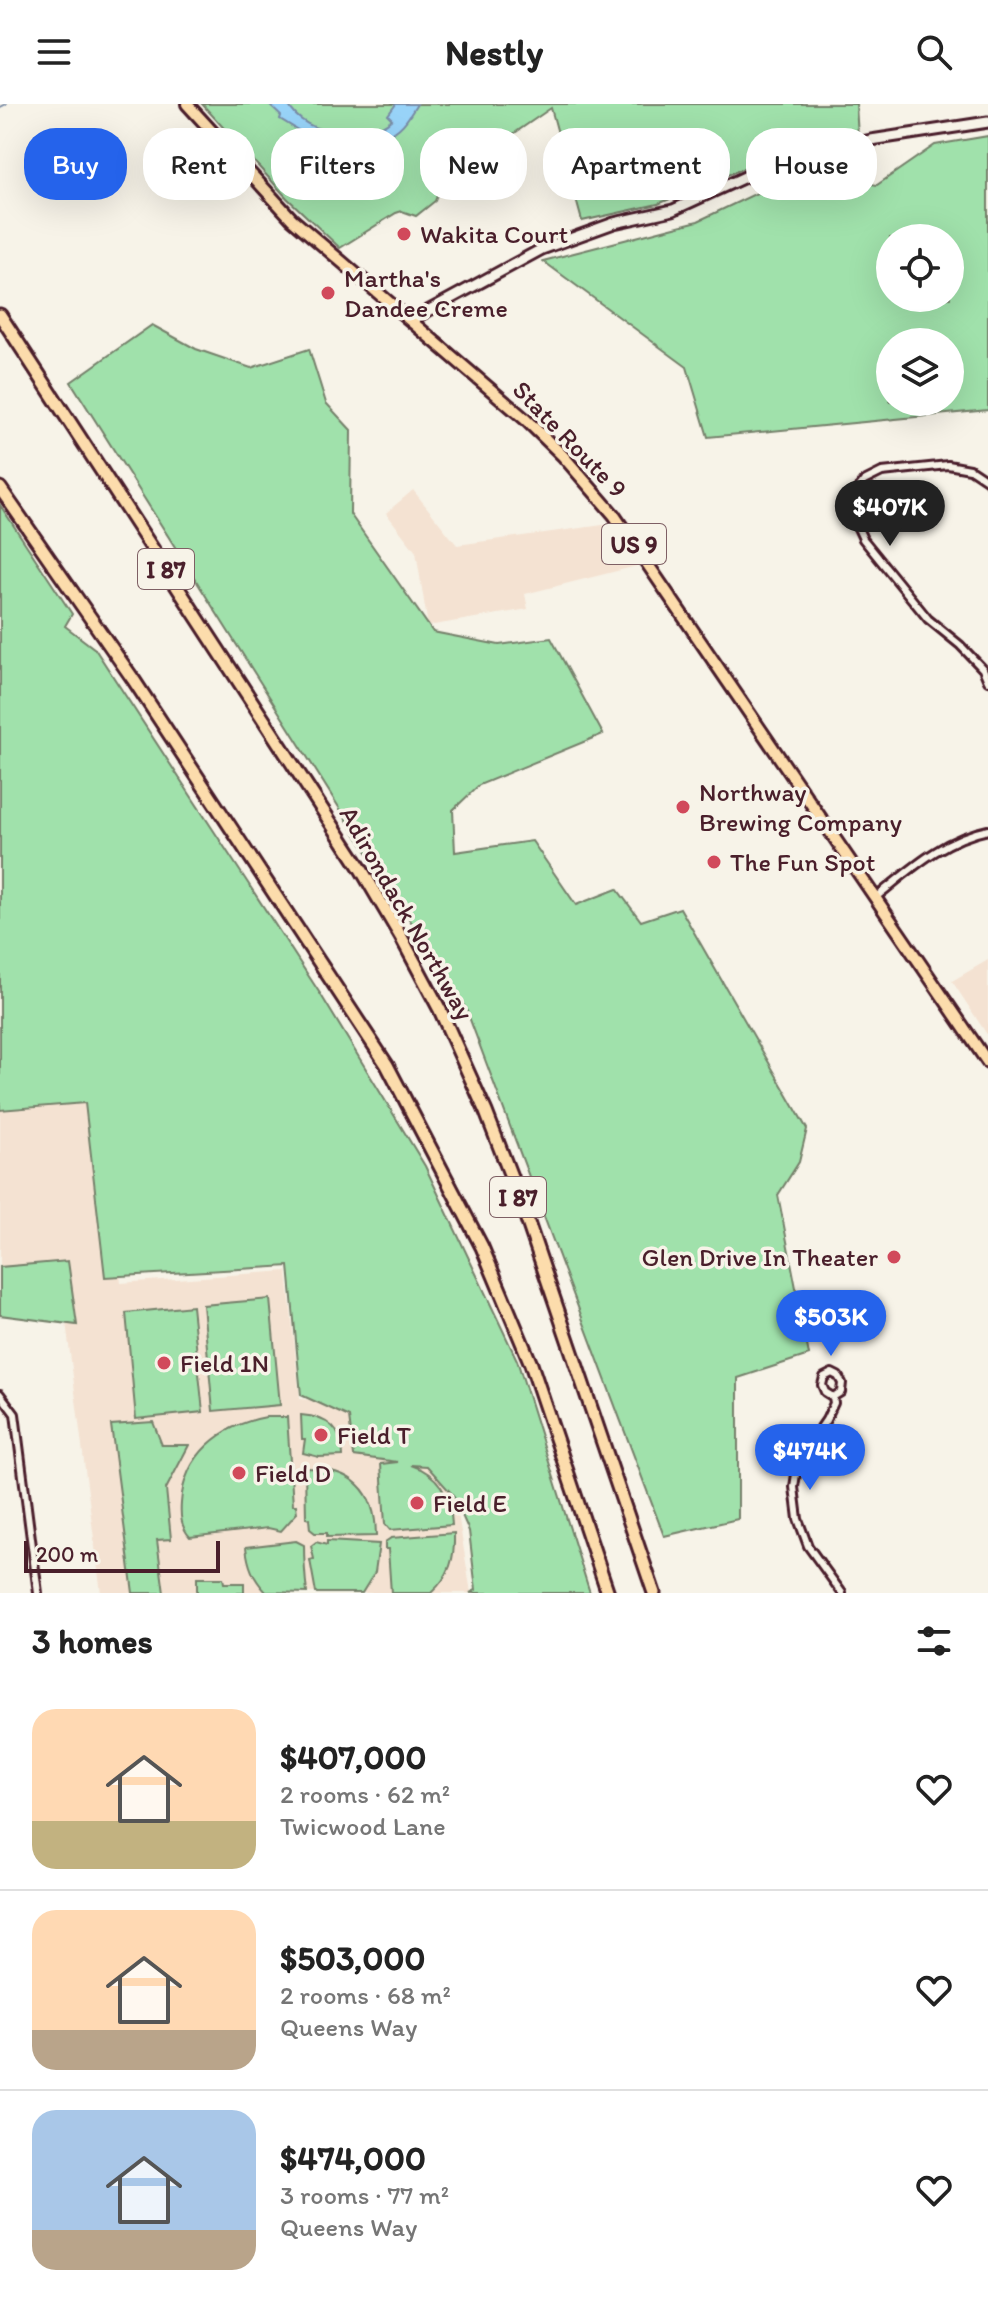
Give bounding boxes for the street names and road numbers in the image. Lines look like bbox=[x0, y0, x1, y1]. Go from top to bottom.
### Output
street label: State Route 9 bbox=[506, 374, 634, 504]
road number: US 9 bbox=[602, 524, 666, 564]
road number: I 87 bbox=[138, 549, 194, 589]
street label: Adirondack Northway bbox=[333, 800, 481, 1026]
road number: I 87 bbox=[490, 1177, 546, 1217]

